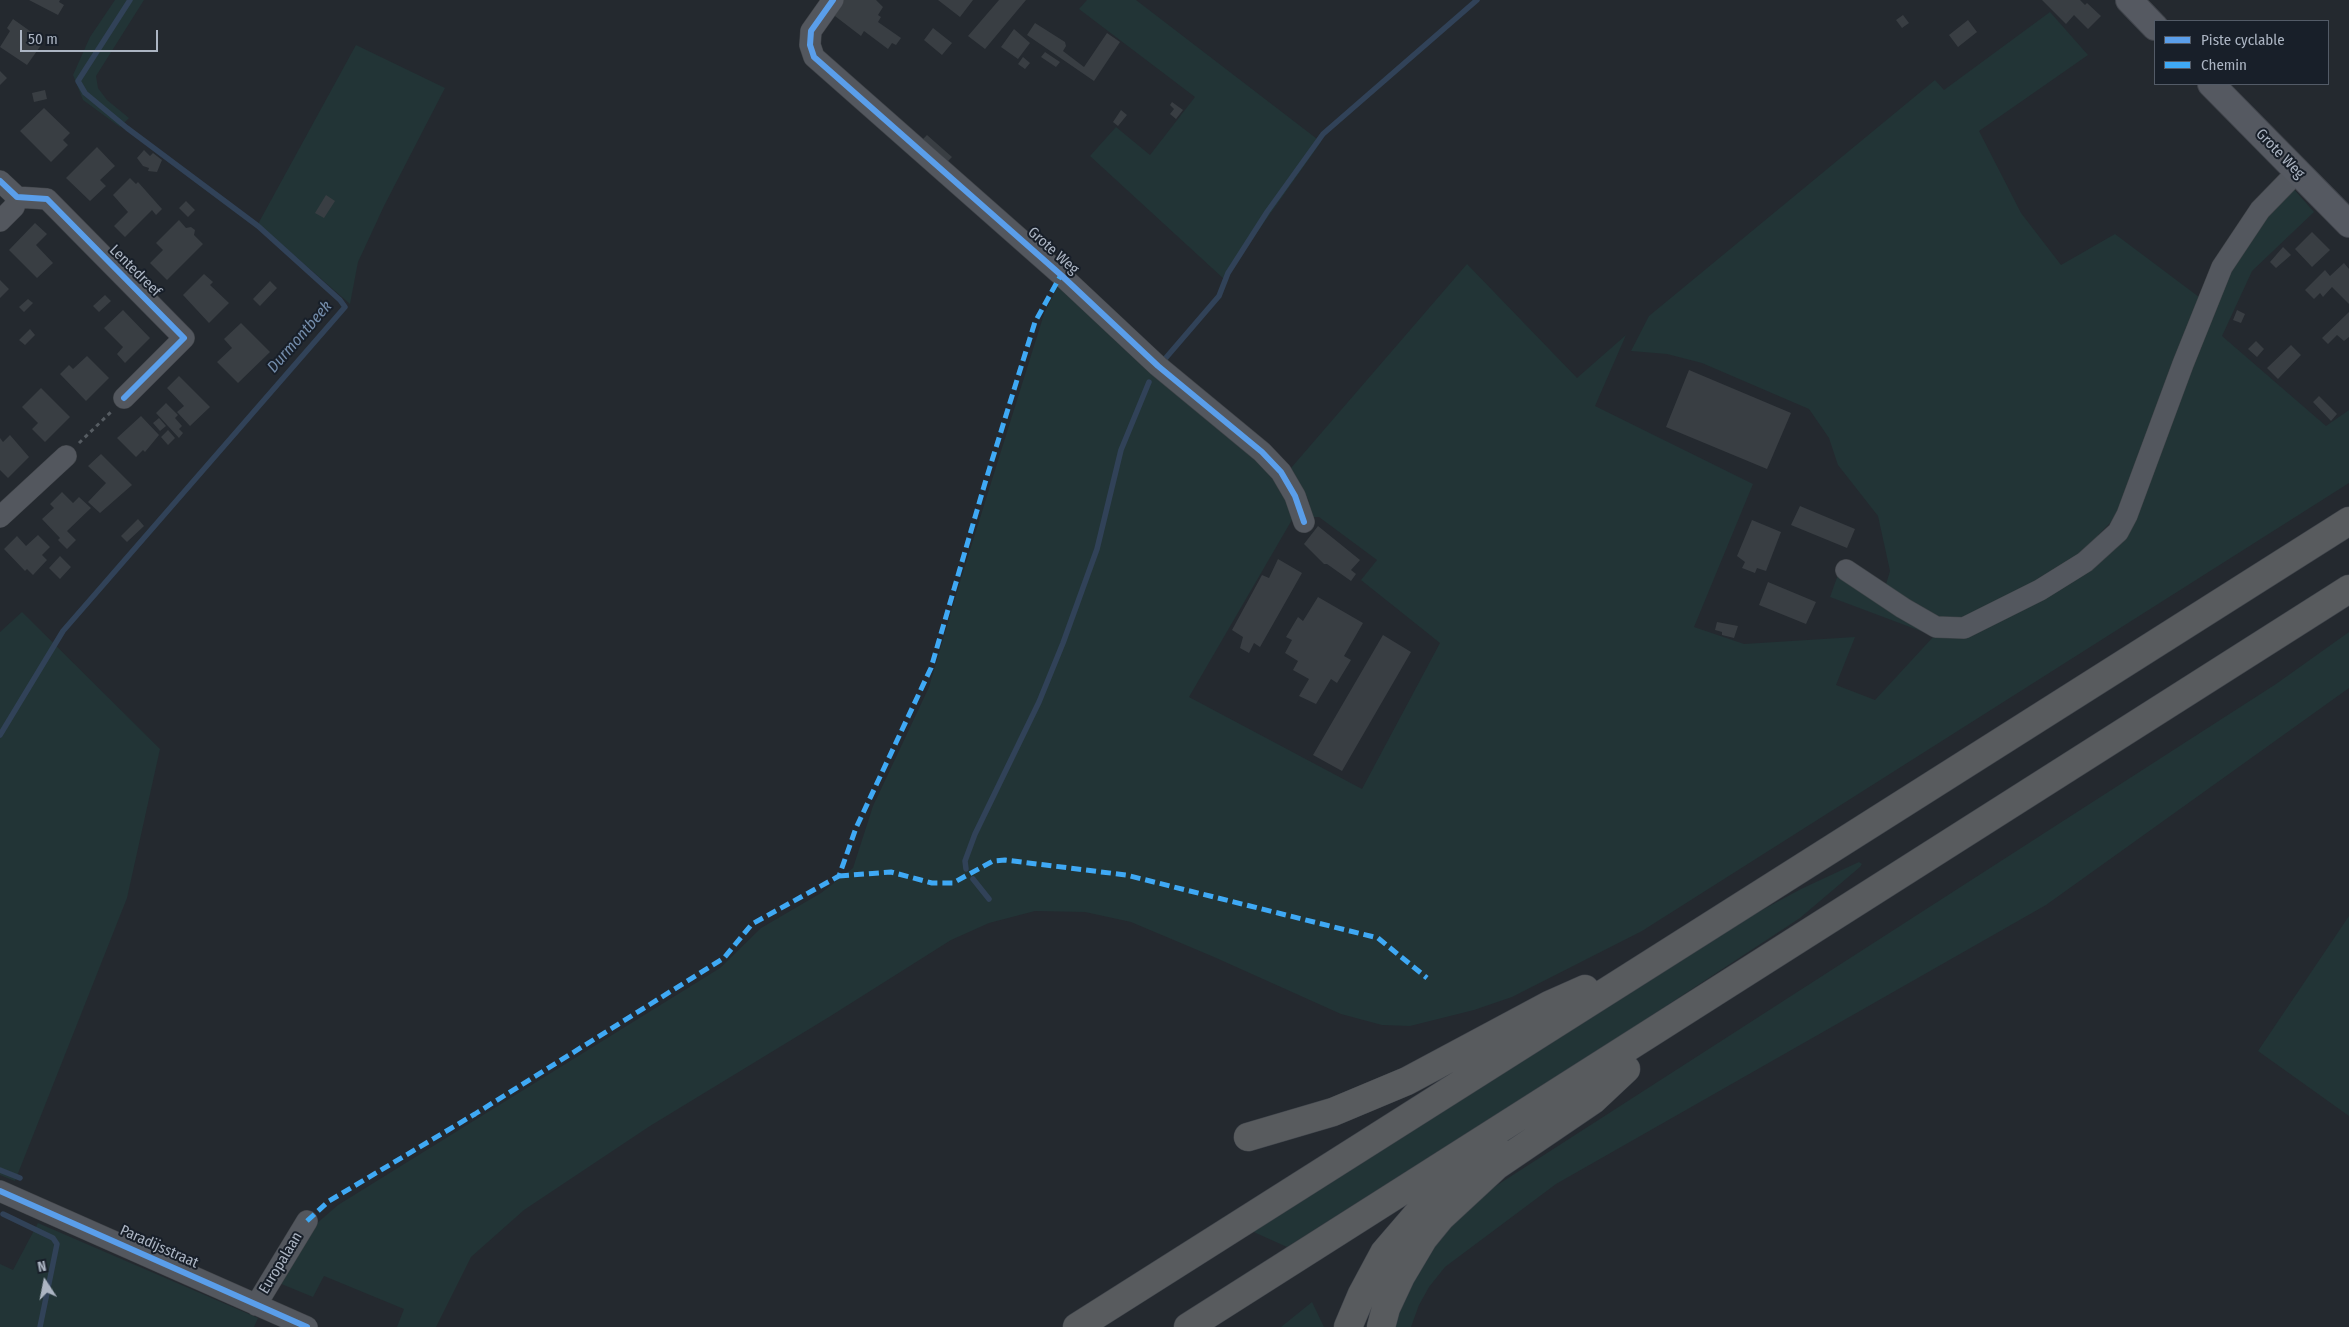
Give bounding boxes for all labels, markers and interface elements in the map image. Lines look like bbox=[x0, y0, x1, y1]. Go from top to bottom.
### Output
scale bar bbox=[22, 20, 160, 52]
legend bbox=[2154, 20, 2329, 85]
text: 50 m bbox=[28, 30, 58, 48]
text: Piste cyclable bbox=[2201, 31, 2285, 49]
text: Chemin bbox=[2201, 56, 2247, 74]
street label: Grote Weg bbox=[2252, 125, 2308, 183]
street label: Grote Weg bbox=[1024, 223, 1082, 279]
street label: Lentedreef bbox=[105, 241, 165, 301]
water label: Durmontbeek bbox=[264, 297, 336, 377]
street label: Paradijsstraat bbox=[117, 1222, 201, 1272]
street label: Europalaan bbox=[256, 1229, 306, 1297]
north arrow bbox=[20, 1257, 70, 1307]
text: N bbox=[36, 1258, 48, 1276]

